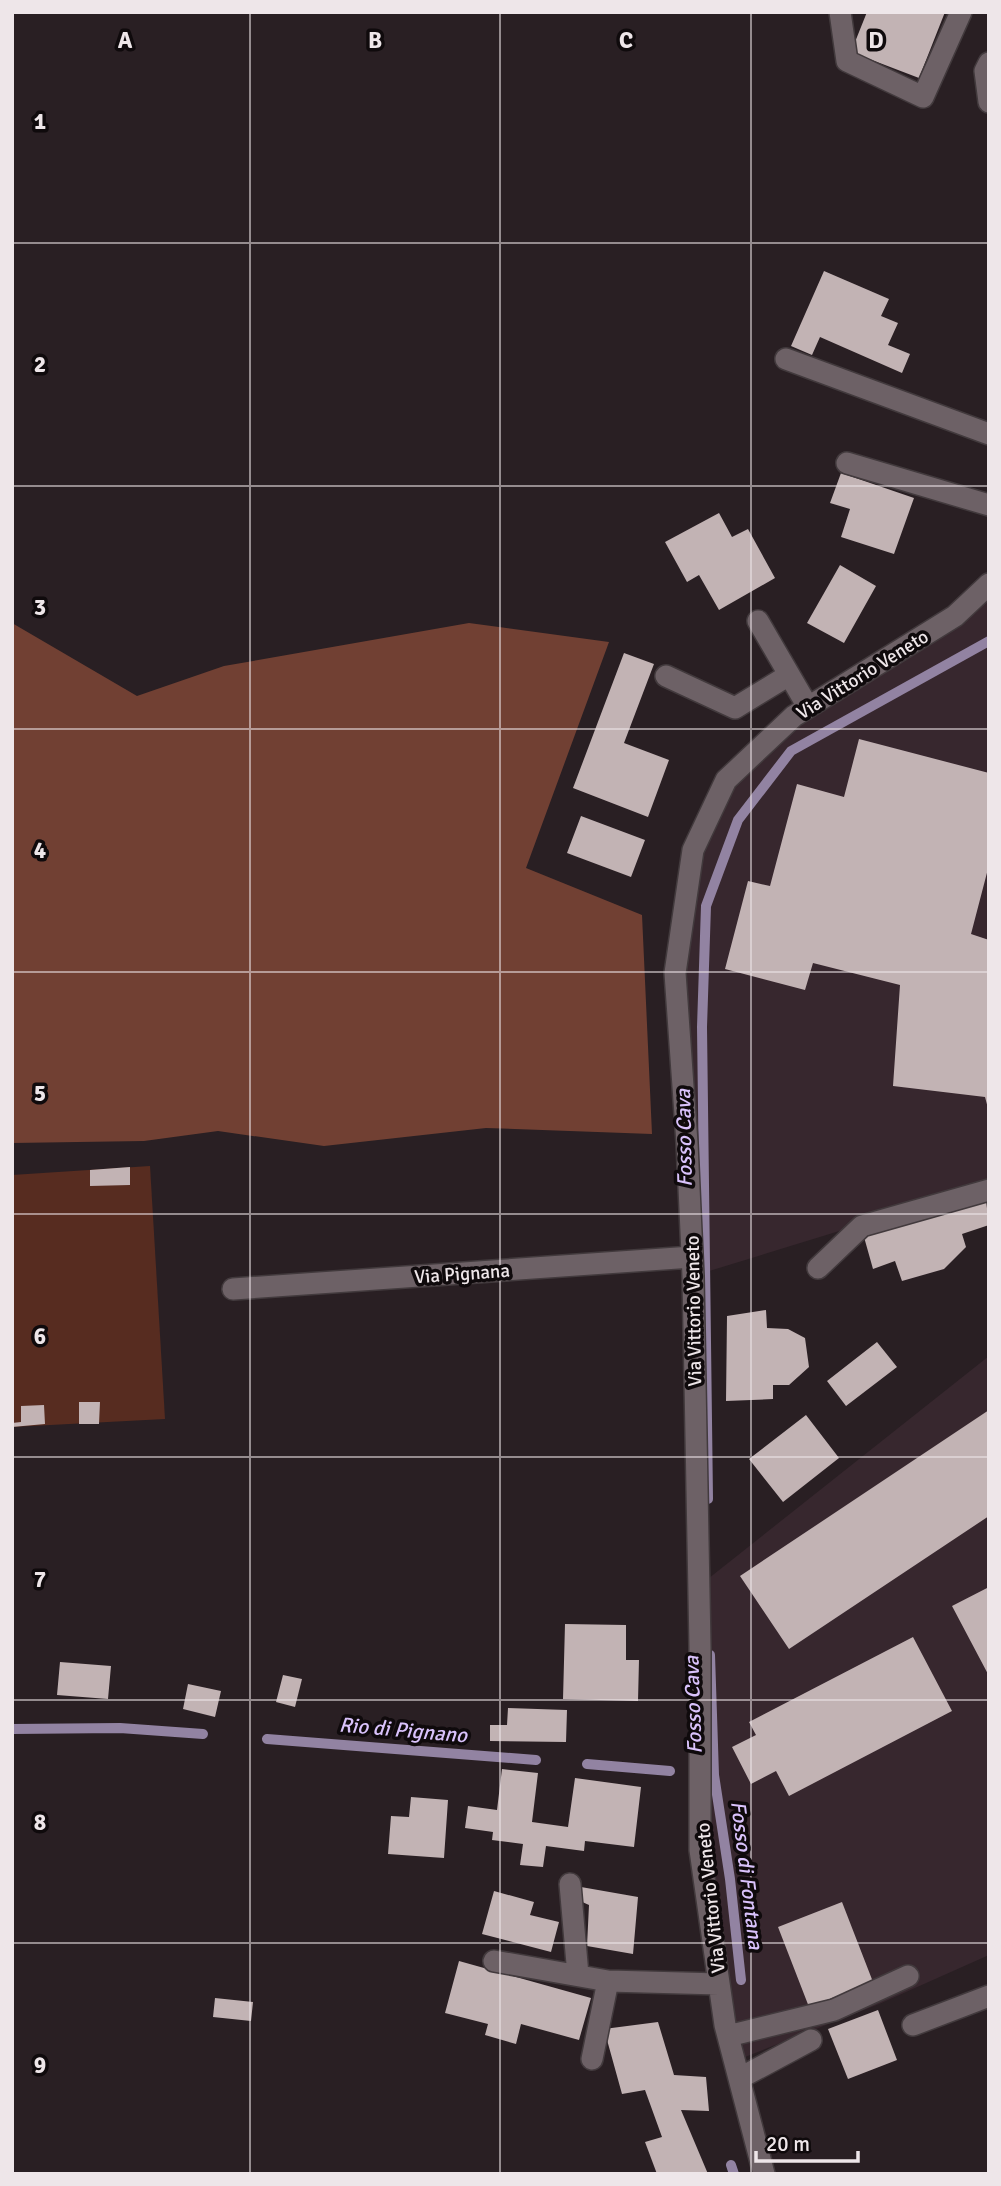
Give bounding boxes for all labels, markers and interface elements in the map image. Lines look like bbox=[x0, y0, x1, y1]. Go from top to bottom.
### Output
text: A bbox=[118, 26, 133, 55]
text: B bbox=[368, 26, 382, 55]
text: C bbox=[619, 26, 633, 55]
text: D bbox=[868, 26, 884, 55]
text: 1 bbox=[34, 107, 46, 136]
text: 2 bbox=[34, 350, 46, 379]
text: 3 bbox=[34, 593, 46, 622]
street label: Via Vittorio Veneto bbox=[792, 625, 933, 725]
text: 4 bbox=[34, 836, 46, 865]
text: 5 bbox=[34, 1079, 46, 1108]
water label: Fosso Cava bbox=[670, 1087, 698, 1187]
street label: Via Vittorio Veneto bbox=[681, 1235, 707, 1387]
street label: Via Pignana bbox=[413, 1259, 511, 1289]
text: 6 bbox=[34, 1322, 46, 1351]
text: 7 bbox=[34, 1565, 46, 1594]
water label: Fosso Cava bbox=[678, 1654, 708, 1755]
water label: Rio di Pignano bbox=[338, 1711, 469, 1749]
water label: Fosso di Fontana bbox=[725, 1799, 769, 1952]
text: 8 bbox=[34, 1808, 46, 1837]
street label: Via Vittorio Veneto bbox=[691, 1821, 731, 1974]
text: 9 bbox=[34, 2051, 46, 2080]
scale bar bbox=[756, 2120, 858, 2164]
text: 20 m bbox=[766, 2131, 810, 2157]

